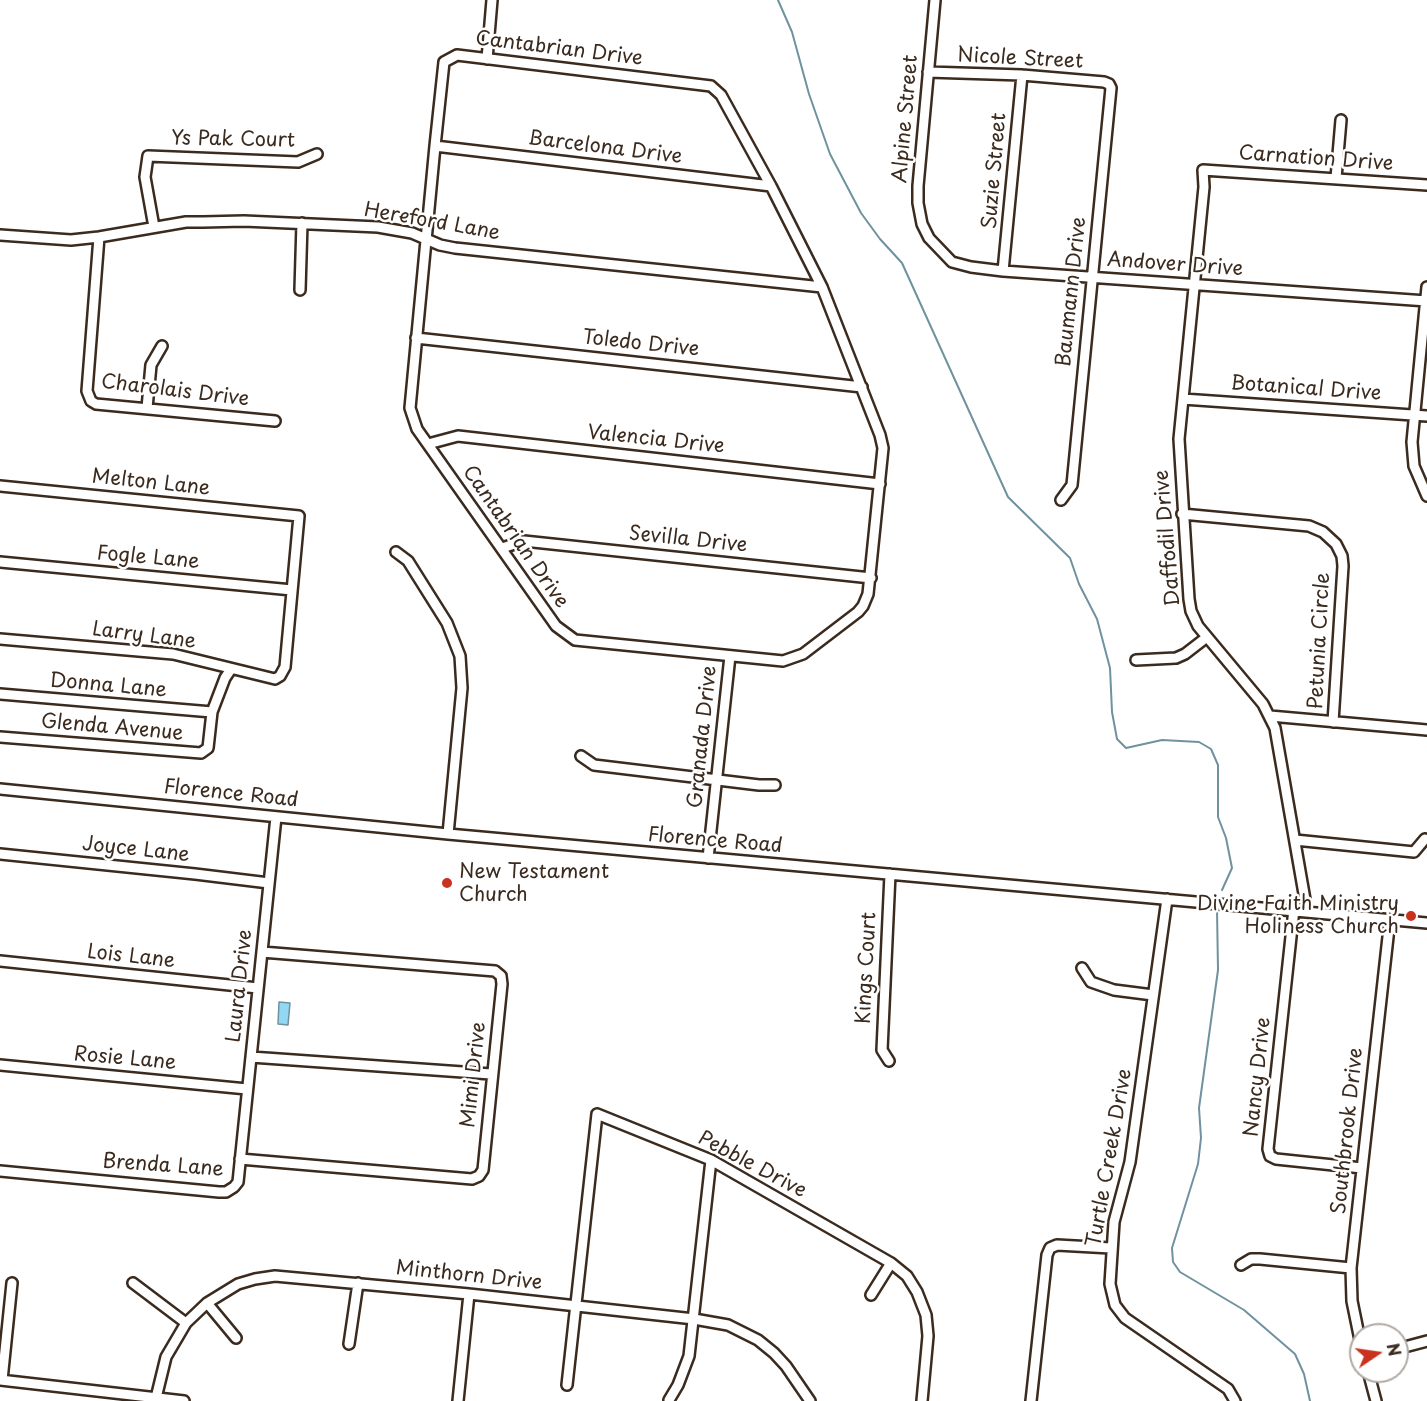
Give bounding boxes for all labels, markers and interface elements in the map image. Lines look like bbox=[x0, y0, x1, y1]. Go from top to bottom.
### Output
street label: Cantabrian Drive bbox=[474, 27, 644, 71]
street label: Nicole Street bbox=[956, 44, 1084, 74]
street label: Alpine Street bbox=[888, 54, 924, 184]
street label: Suzie Street bbox=[978, 112, 1012, 230]
street label: Ys Pak Court bbox=[171, 127, 295, 153]
street label: Barcelona Drive bbox=[526, 127, 684, 169]
street label: Carnation Drive bbox=[1238, 142, 1394, 176]
street label: Hereford Lane bbox=[362, 198, 502, 246]
street label: Baumann Drive bbox=[1052, 216, 1092, 368]
street label: Andover Drive bbox=[1106, 248, 1244, 282]
street label: Toledo Drive bbox=[582, 326, 700, 362]
street label: Charolais Drive bbox=[100, 370, 250, 412]
street label: Botanical Drive bbox=[1230, 372, 1382, 406]
street label: Valencia Drive bbox=[586, 421, 726, 459]
street label: Cantabrian Drive bbox=[457, 461, 573, 613]
street label: Melton Lane bbox=[91, 465, 211, 501]
street label: Daffodil Drive bbox=[1150, 469, 1186, 607]
street label: Sevilla Drive bbox=[628, 522, 748, 558]
street label: Fogle Lane bbox=[96, 542, 200, 574]
street label: Petunia Circle bbox=[1304, 572, 1336, 710]
street label: Larry Lane bbox=[91, 618, 197, 654]
street label: Granada Drive bbox=[684, 665, 722, 809]
street label: Donna Lane bbox=[48, 669, 168, 703]
street label: Glenda Avenue bbox=[40, 710, 184, 746]
street label: Florence Road bbox=[162, 775, 300, 813]
street label: Florence Road bbox=[647, 823, 783, 859]
street label: Joyce Lane bbox=[81, 832, 191, 868]
place label: New Testament Church bbox=[459, 860, 609, 907]
marker: New Testament Church bbox=[440, 876, 454, 890]
place label: Divine Faith Ministry Holiness Church bbox=[1197, 892, 1399, 939]
marker: Divine Faith Ministry Holiness Church bbox=[1404, 909, 1418, 923]
street label: Kings Court bbox=[852, 911, 882, 1025]
street label: Laura Drive bbox=[222, 928, 258, 1044]
street label: Lois Lane bbox=[86, 940, 176, 974]
street label: Nancy Drive bbox=[1240, 1016, 1276, 1138]
street label: Mimi Drive bbox=[457, 1021, 491, 1129]
street label: Rosie Lane bbox=[73, 1043, 177, 1075]
street label: Southbrook Drive bbox=[1327, 1047, 1369, 1215]
street label: Turtle Creek Drive bbox=[1082, 1067, 1138, 1249]
street label: Pebble Drive bbox=[694, 1126, 810, 1204]
street label: Brenda Lane bbox=[101, 1150, 225, 1182]
street label: Minthorn Drive bbox=[395, 1256, 543, 1296]
north arrow bbox=[1349, 1323, 1409, 1383]
text: N bbox=[1381, 1341, 1408, 1358]

